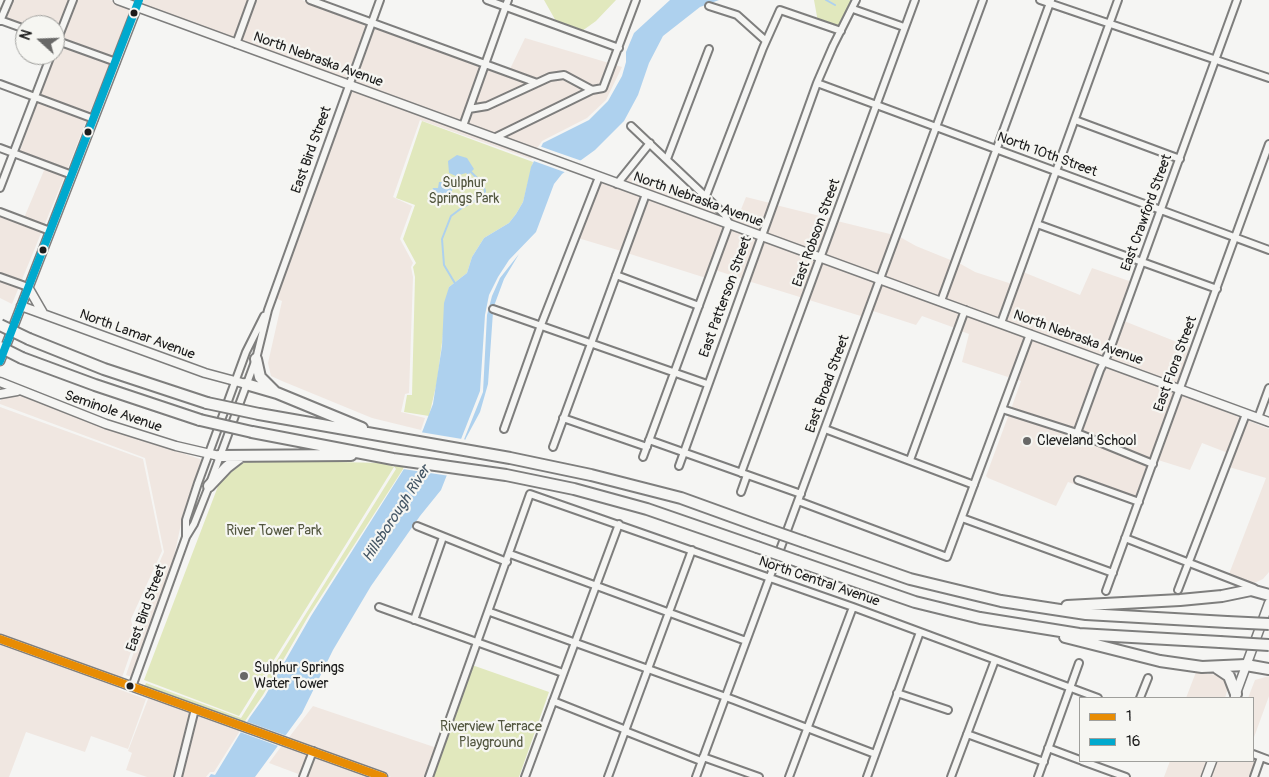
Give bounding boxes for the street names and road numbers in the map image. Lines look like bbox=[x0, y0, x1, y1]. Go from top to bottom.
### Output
street label: North Nebraska Avenue bbox=[251, 29, 385, 91]
street label: East Bird Street bbox=[288, 104, 336, 196]
street label: North 10th Street bbox=[995, 129, 1099, 181]
street label: East Crawford Street bbox=[1118, 152, 1176, 274]
street label: North Nebraska Avenue bbox=[631, 169, 765, 231]
street label: East Robson Street bbox=[790, 177, 844, 289]
street label: East Patterson Street bbox=[696, 234, 756, 360]
street label: North Lamar Avenue bbox=[77, 306, 197, 364]
street label: North Nebraska Avenue bbox=[1011, 307, 1145, 369]
street label: East Flora Street bbox=[1151, 314, 1201, 414]
street label: East Broad Street bbox=[802, 333, 854, 435]
street label: Seminole Avenue bbox=[62, 387, 164, 437]
street label: North Central Avenue bbox=[756, 553, 882, 611]
street label: East Bird Street bbox=[123, 562, 171, 654]

